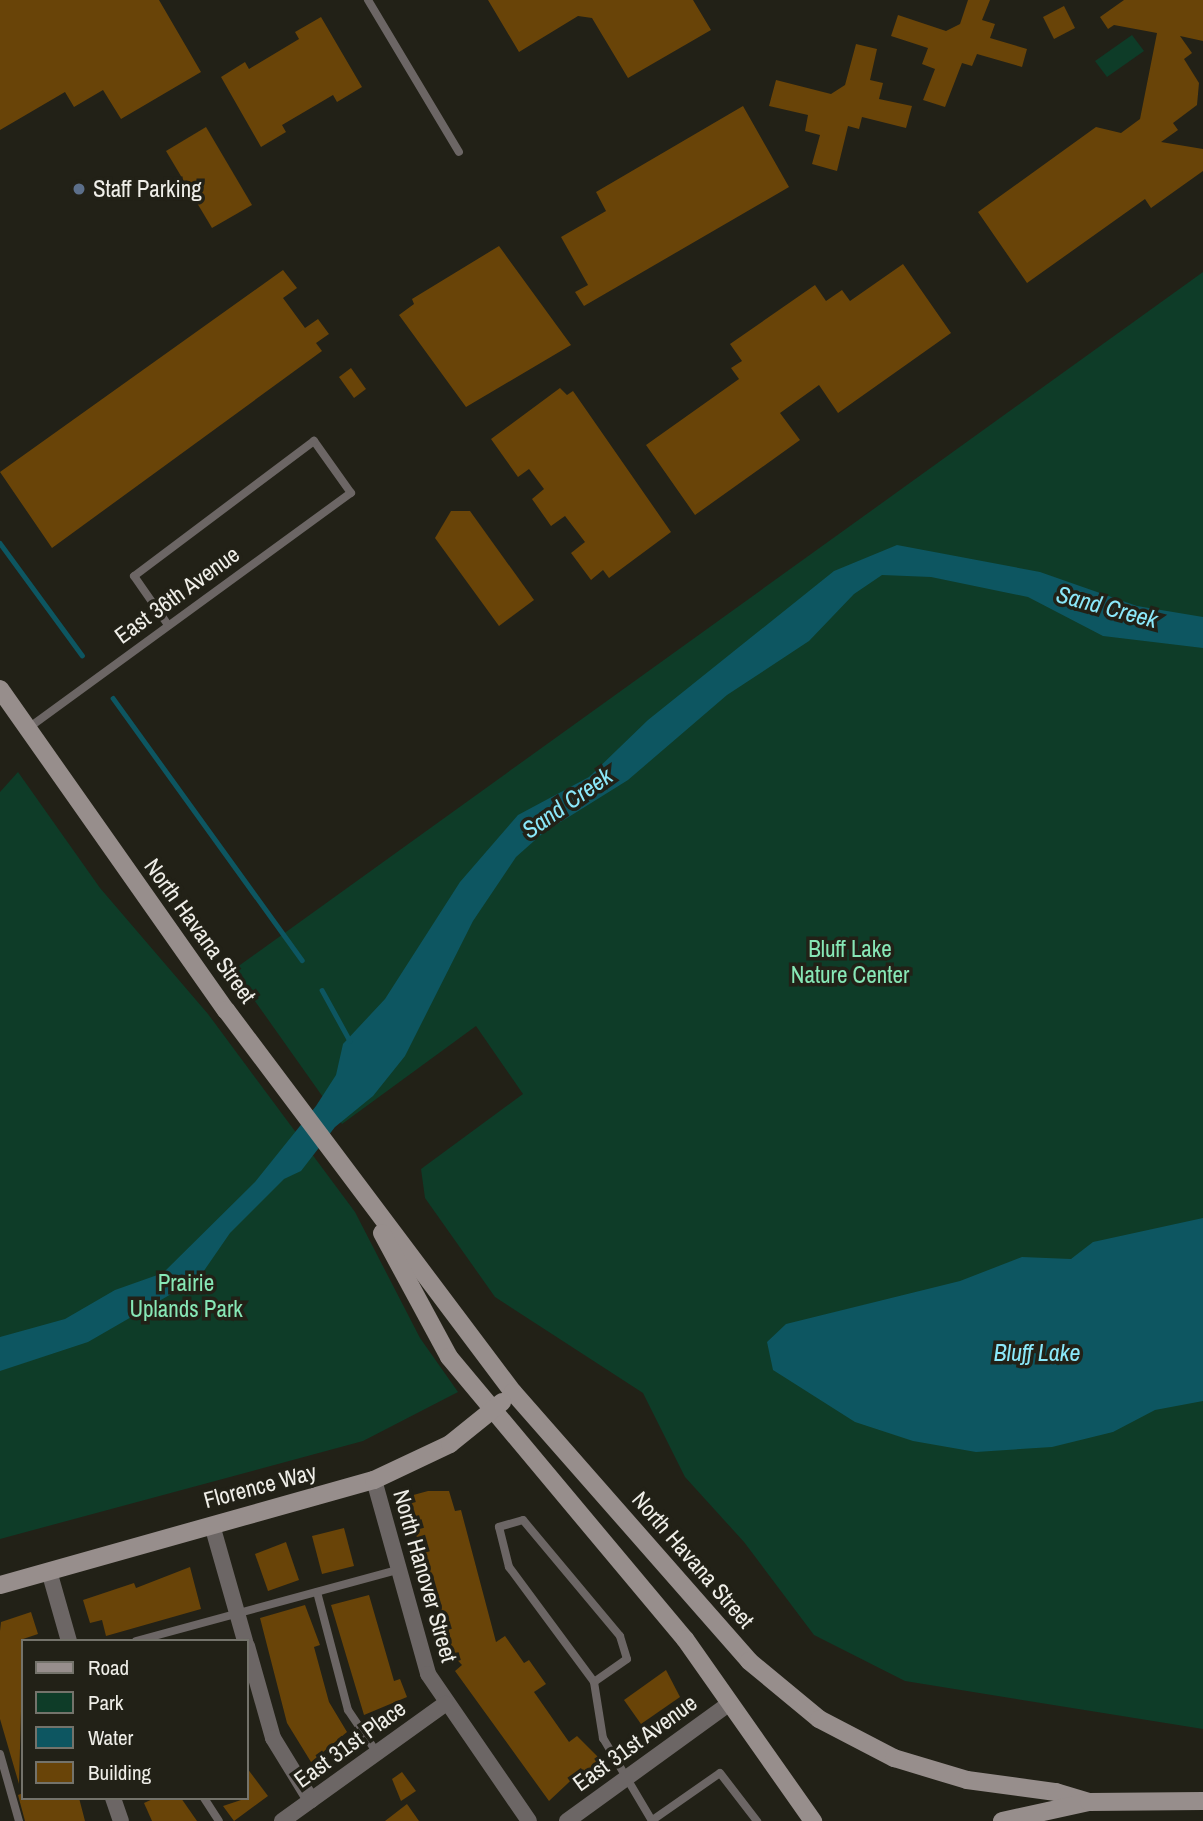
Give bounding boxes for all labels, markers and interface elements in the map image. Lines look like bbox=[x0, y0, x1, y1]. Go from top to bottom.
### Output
place label: Staff Parking bbox=[93, 175, 202, 203]
marker: Staff Parking bbox=[71, 181, 87, 197]
street label: East 36th Avenue bbox=[109, 540, 245, 650]
water label: Sand Creek bbox=[1053, 580, 1161, 634]
water label: Sand Creek bbox=[516, 761, 618, 845]
street label: North Havana Street bbox=[138, 853, 262, 1009]
park label: Bluff Lake Nature Center bbox=[791, 935, 909, 989]
park label: Prairie Uplands Park bbox=[129, 1269, 243, 1323]
water label: Bluff Lake bbox=[993, 1339, 1081, 1367]
street label: Florence Way bbox=[201, 1458, 319, 1514]
street label: North Havana Street bbox=[626, 1486, 760, 1634]
street label: North Hanover Street bbox=[387, 1487, 463, 1665]
legend bbox=[21, 1639, 248, 1800]
text: Road bbox=[88, 1653, 129, 1682]
text: Park bbox=[88, 1688, 123, 1717]
street label: East 31st Avenue bbox=[567, 1688, 703, 1798]
street label: East 31st Place bbox=[289, 1694, 411, 1794]
text: Water bbox=[88, 1723, 133, 1752]
text: Building bbox=[88, 1758, 151, 1787]

